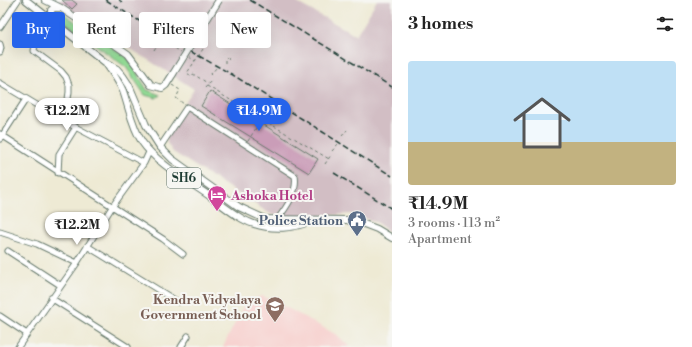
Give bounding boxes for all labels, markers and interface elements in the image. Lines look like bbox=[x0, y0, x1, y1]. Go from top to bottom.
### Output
chip: Buy bbox=[12, 12, 65, 48]
chip: Rent bbox=[73, 12, 131, 48]
chip: Filters bbox=[139, 12, 208, 48]
chip: New bbox=[216, 12, 271, 48]
text: 3 homes bbox=[408, 13, 473, 35]
icon: filters bbox=[654, 13, 676, 35]
icon: home bbox=[506, 87, 578, 159]
pin: ₹12.2M bbox=[34, 98, 100, 132]
pin: ₹14.9M bbox=[226, 98, 292, 132]
text: ₹12.2M bbox=[44, 103, 90, 119]
text: ₹14.9M bbox=[236, 103, 282, 119]
road number: SH6 bbox=[167, 168, 201, 188]
hotel icon: Ashoka Hotel bbox=[206, 184, 228, 212]
place label: Ashoka Hotel bbox=[230, 188, 314, 204]
text: ₹14.9M bbox=[408, 193, 468, 215]
public building icon: Police Station bbox=[346, 209, 368, 237]
pin: ₹12.2M bbox=[44, 212, 110, 246]
place label: Police Station bbox=[259, 213, 343, 229]
text: 3 rooms · 113 m² bbox=[408, 215, 500, 231]
text: ₹12.2M bbox=[54, 217, 100, 233]
text: Apartment bbox=[408, 231, 472, 247]
place label: Kendra Vidyalaya Government School bbox=[140, 292, 262, 323]
school or university icon: Kendra Vidyalaya Government School bbox=[264, 295, 286, 323]

